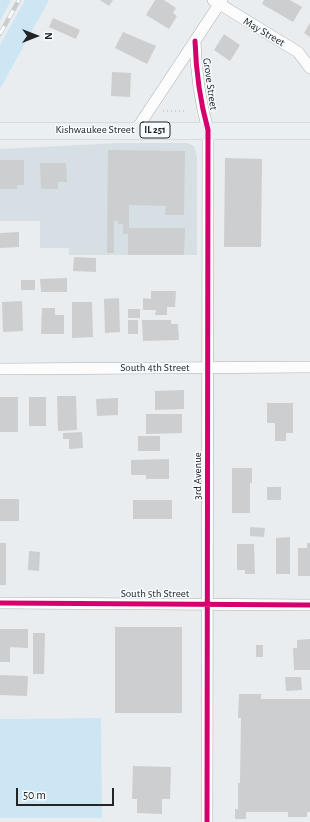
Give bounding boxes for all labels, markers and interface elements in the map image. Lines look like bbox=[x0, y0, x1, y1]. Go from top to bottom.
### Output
street label: May Street bbox=[241, 15, 287, 49]
north arrow bbox=[16, 16, 56, 56]
text: N bbox=[43, 32, 54, 40]
street label: Grove Street bbox=[200, 57, 220, 111]
road number: IL 251 bbox=[140, 122, 170, 138]
street label: Kishwaukee Street bbox=[56, 123, 134, 137]
street label: South 4th Street bbox=[120, 361, 190, 375]
street label: 3rd Avenue bbox=[191, 452, 205, 500]
street label: South 5th Street bbox=[121, 587, 189, 601]
scale bar bbox=[18, 780, 116, 806]
text: 50 m bbox=[23, 789, 46, 801]

